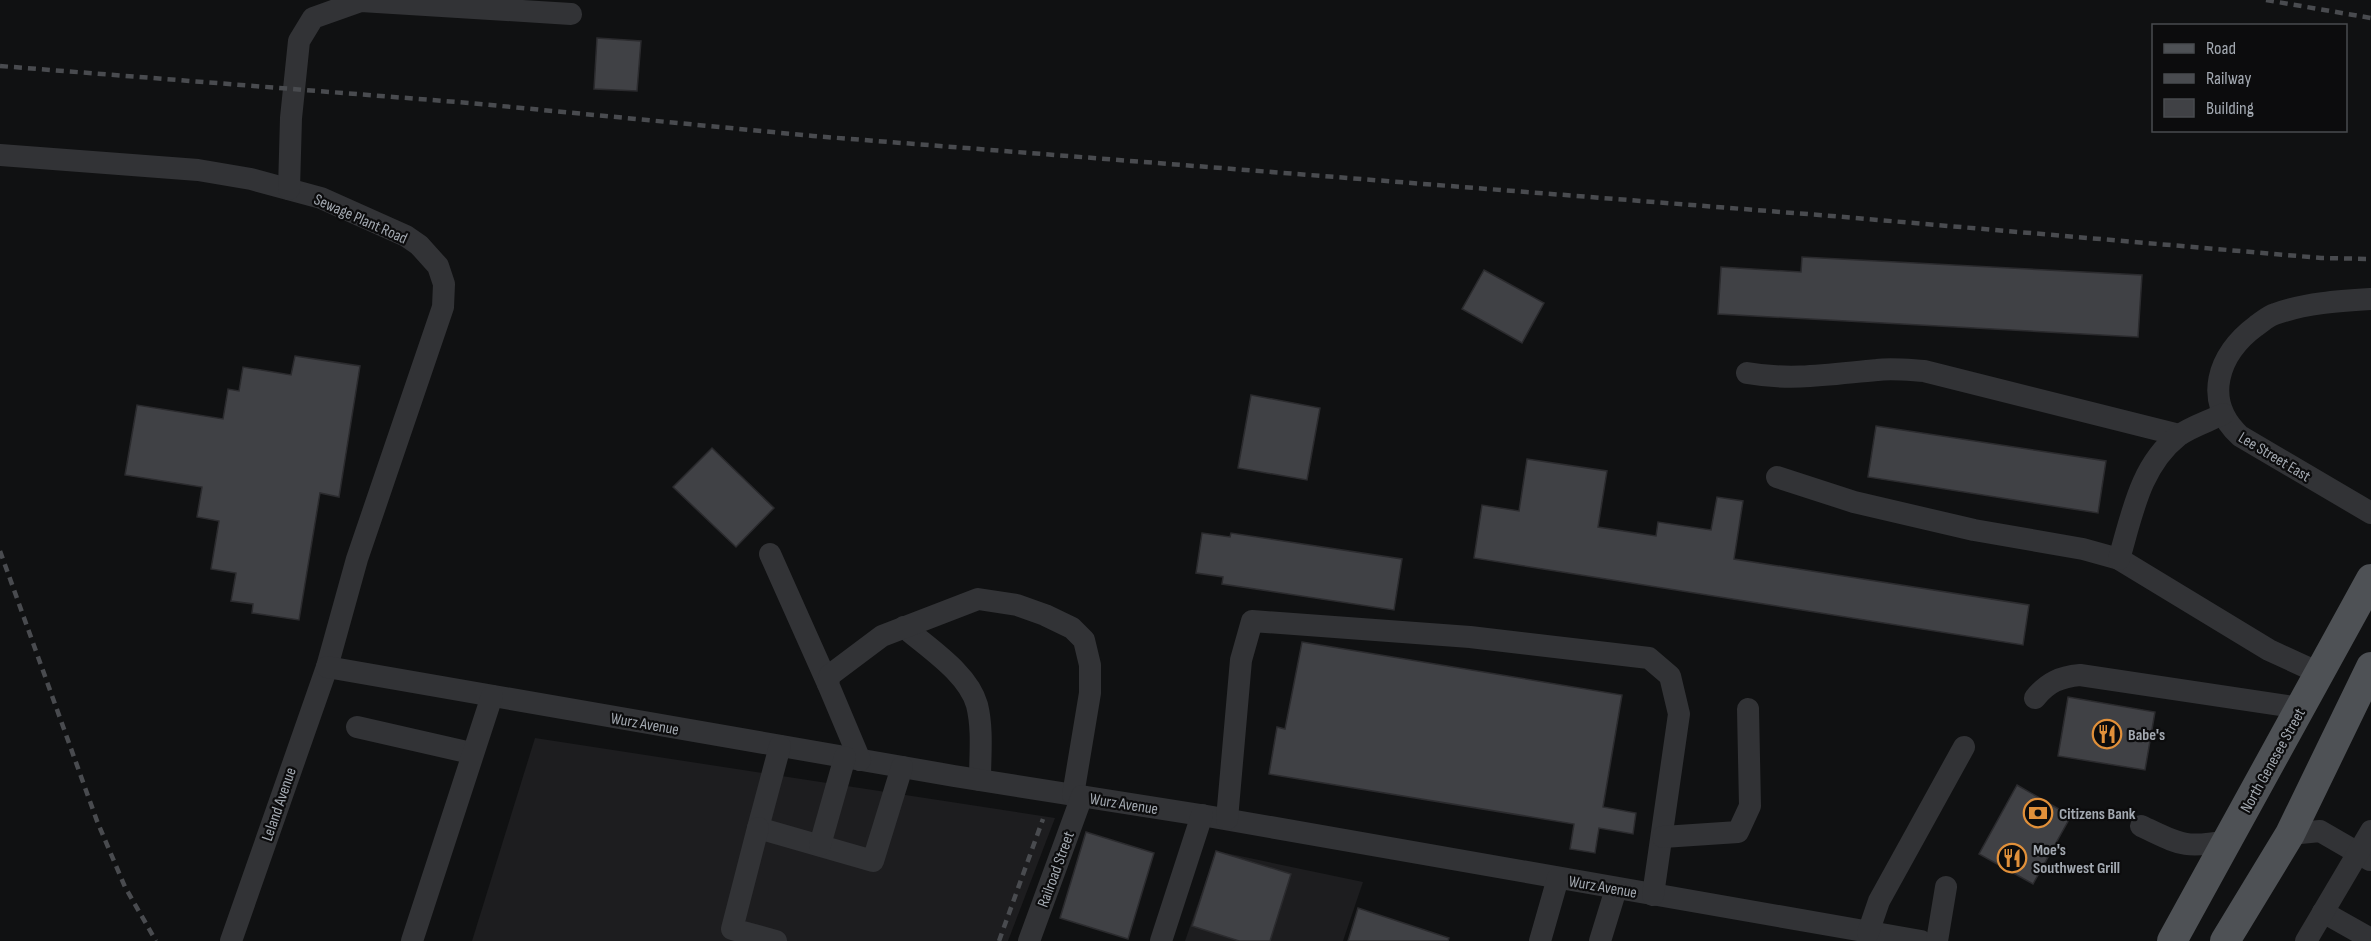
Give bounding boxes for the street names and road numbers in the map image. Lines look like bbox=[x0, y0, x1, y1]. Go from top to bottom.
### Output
street label: Sewage Plant Road bbox=[311, 190, 410, 248]
street label: Lee Street East bbox=[2235, 428, 2314, 486]
street label: North Genesee Street bbox=[2237, 705, 2310, 816]
street label: Wurz Avenue bbox=[609, 709, 680, 740]
street label: Leland Avenue bbox=[258, 765, 301, 844]
street label: Wurz Avenue bbox=[1088, 790, 1159, 819]
street label: Railroad Street bbox=[1034, 829, 1079, 910]
street label: Wurz Avenue bbox=[1567, 872, 1638, 903]

